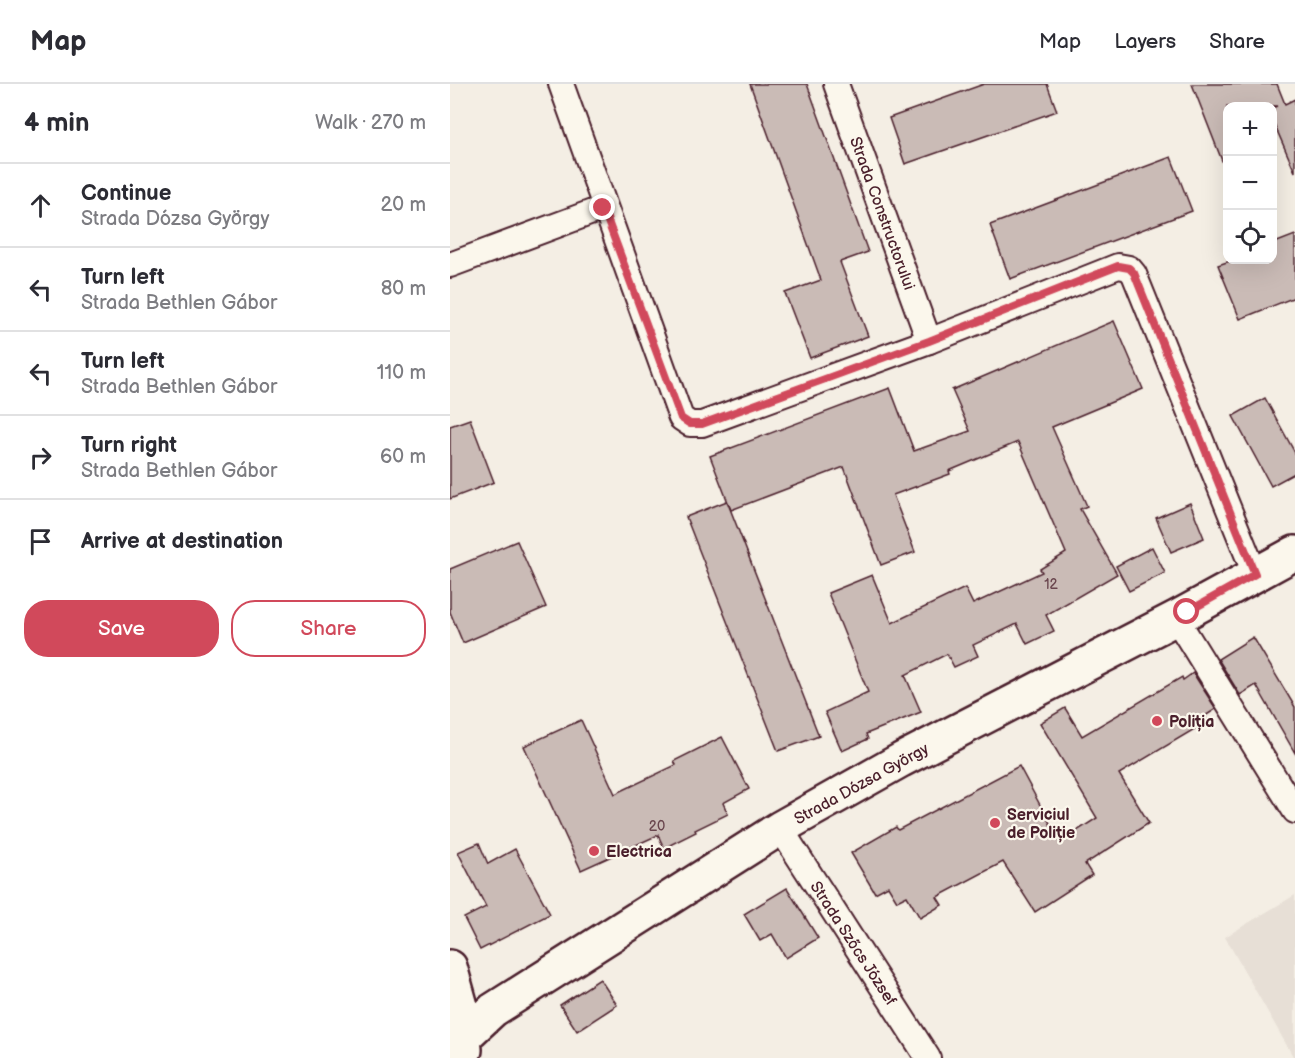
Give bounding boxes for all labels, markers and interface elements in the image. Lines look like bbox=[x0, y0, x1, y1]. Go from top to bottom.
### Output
text: Map bbox=[30, 25, 86, 58]
text: Map bbox=[1039, 29, 1081, 54]
text: Layers bbox=[1114, 29, 1176, 54]
text: Share bbox=[1209, 29, 1265, 54]
map controls bbox=[1223, 102, 1277, 264]
button: + bbox=[1223, 102, 1277, 156]
text: 4 min bbox=[24, 108, 89, 139]
text: Walk · 270 m bbox=[315, 111, 426, 135]
street label: Strada Constructorului bbox=[845, 134, 918, 293]
button: − bbox=[1223, 156, 1277, 210]
text: Continue bbox=[81, 180, 171, 207]
icon: ahead bbox=[24, 189, 57, 222]
text: 20 m bbox=[381, 193, 426, 217]
route end bbox=[589, 194, 615, 220]
text: Strada Dózsa György bbox=[81, 207, 269, 231]
button: locate bbox=[1223, 210, 1277, 264]
text: Turn left bbox=[81, 264, 165, 291]
icon: left bbox=[24, 273, 57, 306]
text: 80 m bbox=[381, 277, 426, 301]
text: Strada Bethlen Gábor bbox=[81, 291, 277, 315]
text: Turn left bbox=[81, 348, 165, 375]
icon: left bbox=[24, 357, 57, 390]
text: 110 m bbox=[377, 361, 426, 385]
text: Strada Bethlen Gábor bbox=[81, 375, 277, 399]
text: Turn right bbox=[81, 432, 177, 459]
icon: right bbox=[24, 441, 57, 474]
text: 60 m bbox=[380, 445, 426, 469]
text: Strada Bethlen Gábor bbox=[81, 459, 277, 483]
icon: arrive bbox=[24, 525, 57, 558]
text: Arrive at destination bbox=[81, 528, 283, 555]
house number: 12 bbox=[1044, 576, 1059, 593]
route start bbox=[1173, 598, 1199, 624]
button: Save bbox=[24, 600, 219, 657]
button: Share bbox=[231, 600, 426, 657]
place label: Poliția bbox=[1169, 713, 1214, 732]
marker: Poliția bbox=[1150, 714, 1164, 728]
street label: Strada Dózsa György bbox=[791, 739, 933, 829]
place label: Serviciul de Poliție bbox=[1007, 806, 1075, 843]
marker: Serviciul de Poliție bbox=[988, 816, 1002, 830]
house number: 20 bbox=[649, 818, 665, 835]
place label: Electrica bbox=[606, 843, 672, 862]
marker: Electrica bbox=[587, 844, 601, 858]
street label: Strada Szőcs József bbox=[805, 878, 900, 1010]

